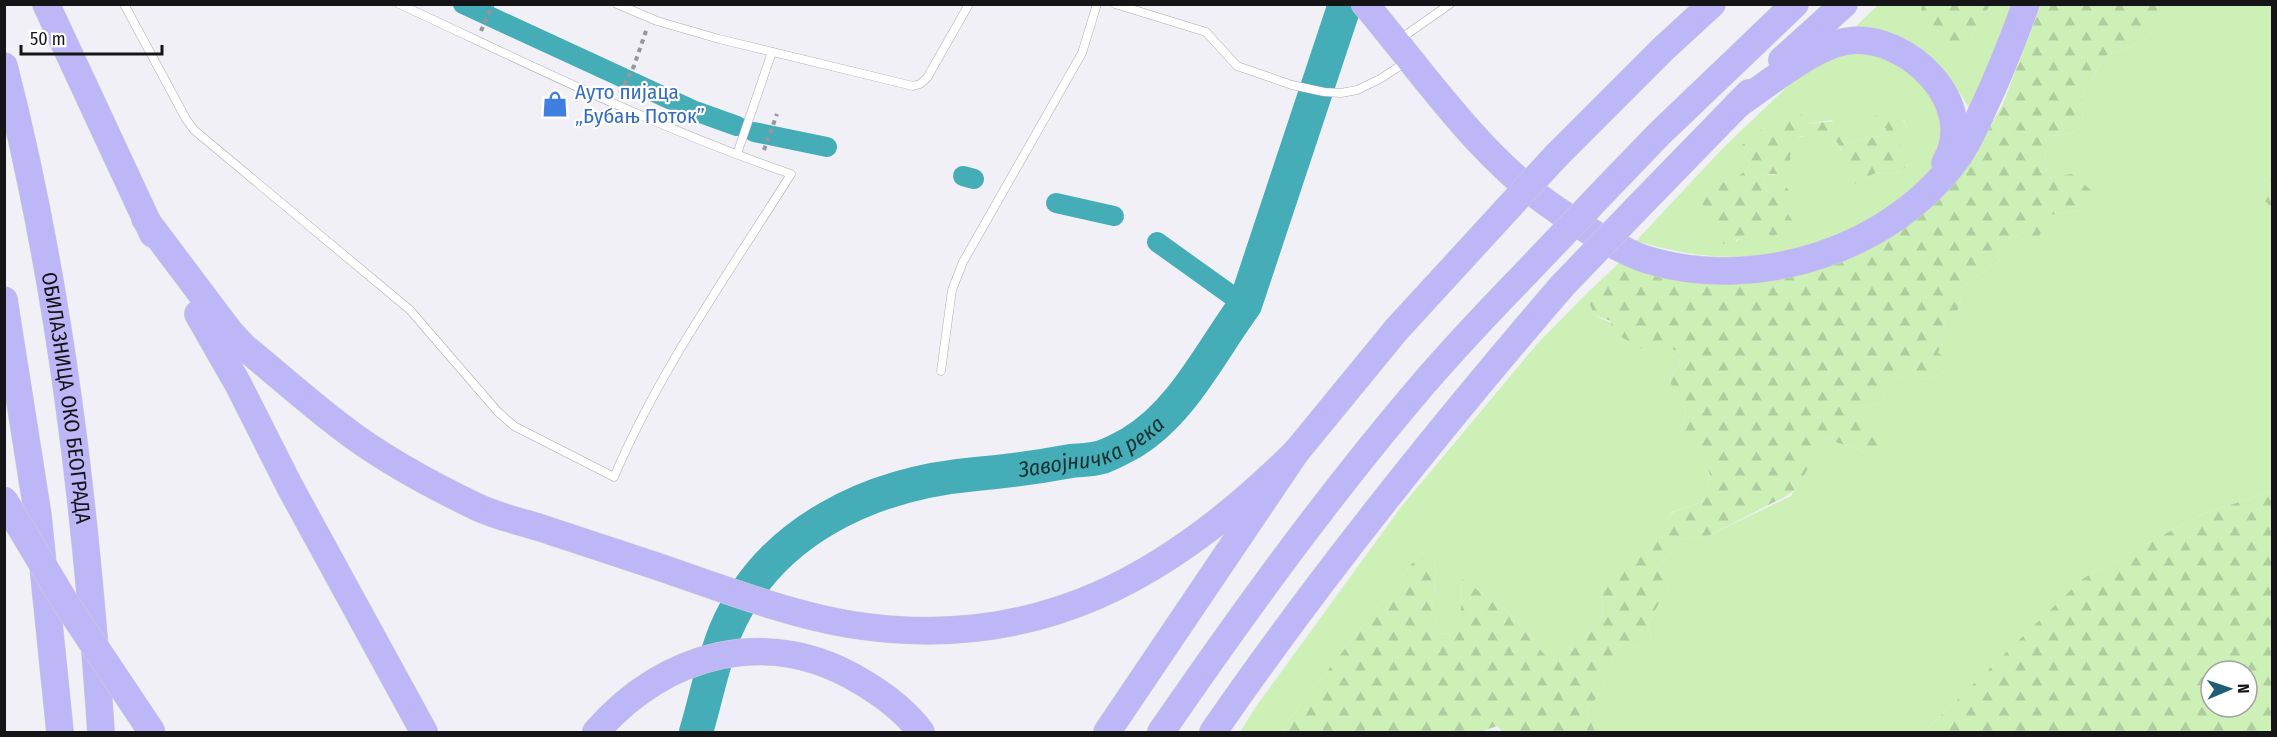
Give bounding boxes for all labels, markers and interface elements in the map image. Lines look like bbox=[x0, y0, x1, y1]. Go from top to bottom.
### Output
scale bar bbox=[21, 18, 162, 56]
text: 50 m bbox=[30, 28, 66, 50]
place label: Ауто пијаца „Бубањ Поток” bbox=[575, 79, 705, 129]
shop icon: Ауто пијаца „Бубањ Поток” bbox=[540, 89, 570, 119]
street label: ОБИЛАЗНИЦА ОКО БЕОГРАДА bbox=[36, 270, 96, 525]
water label: Завојничка река bbox=[1016, 410, 1170, 483]
north arrow bbox=[2199, 659, 2259, 719]
text: N bbox=[2234, 683, 2253, 694]

